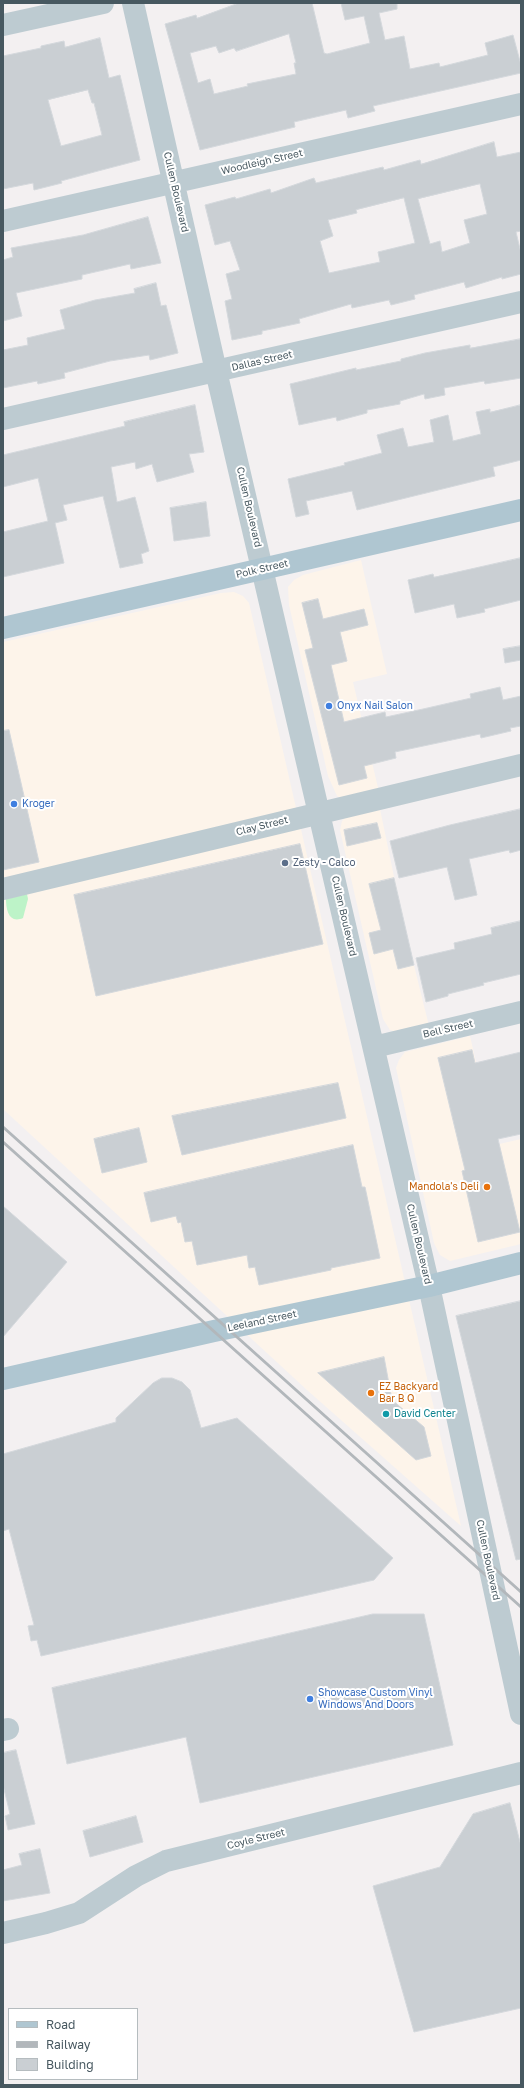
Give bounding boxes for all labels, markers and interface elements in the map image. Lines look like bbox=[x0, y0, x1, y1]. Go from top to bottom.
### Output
street label: Woodleigh Street bbox=[220, 147, 304, 177]
street label: Cullen Boulevard bbox=[161, 151, 191, 233]
street label: Dallas Street bbox=[230, 348, 294, 374]
street label: Cullen Boulevard bbox=[234, 466, 264, 548]
street label: Polk Street bbox=[235, 557, 289, 581]
place label: Onyx Nail Salon bbox=[337, 700, 413, 712]
marker: Onyx Nail Salon bbox=[324, 701, 334, 711]
place label: Kroger bbox=[22, 798, 55, 810]
marker: Kroger bbox=[9, 799, 19, 809]
street label: Clay Street bbox=[235, 814, 289, 838]
place label: Zesty - Calco bbox=[293, 857, 355, 869]
marker: Zesty - Calco bbox=[280, 858, 290, 868]
street label: Cullen Boulevard bbox=[329, 875, 359, 957]
street label: Bell Street bbox=[422, 1017, 474, 1041]
place label: Mandola's Deli bbox=[409, 1181, 479, 1193]
marker: Mandola's Deli bbox=[482, 1182, 492, 1192]
street label: Cullen Boulevard bbox=[404, 1203, 434, 1285]
street label: Leeland Street bbox=[226, 1308, 298, 1334]
place label: EZ Backyard Bar B Q bbox=[379, 1381, 438, 1404]
marker: EZ Backyard Bar B Q bbox=[366, 1388, 376, 1398]
place label: David Center bbox=[394, 1408, 456, 1420]
marker: David Center bbox=[381, 1409, 391, 1419]
street label: Cullen Boulevard bbox=[474, 1519, 502, 1601]
place label: Showcase Custom Vinyl Windows And Doors bbox=[318, 1687, 433, 1710]
marker: Showcase Custom Vinyl Windows And Doors bbox=[305, 1694, 315, 1704]
street label: Coyle Street bbox=[226, 1826, 286, 1852]
legend bbox=[8, 2008, 138, 2080]
text: Road bbox=[46, 2017, 75, 2032]
text: Railway bbox=[46, 2037, 91, 2052]
text: Building bbox=[46, 2057, 94, 2072]

